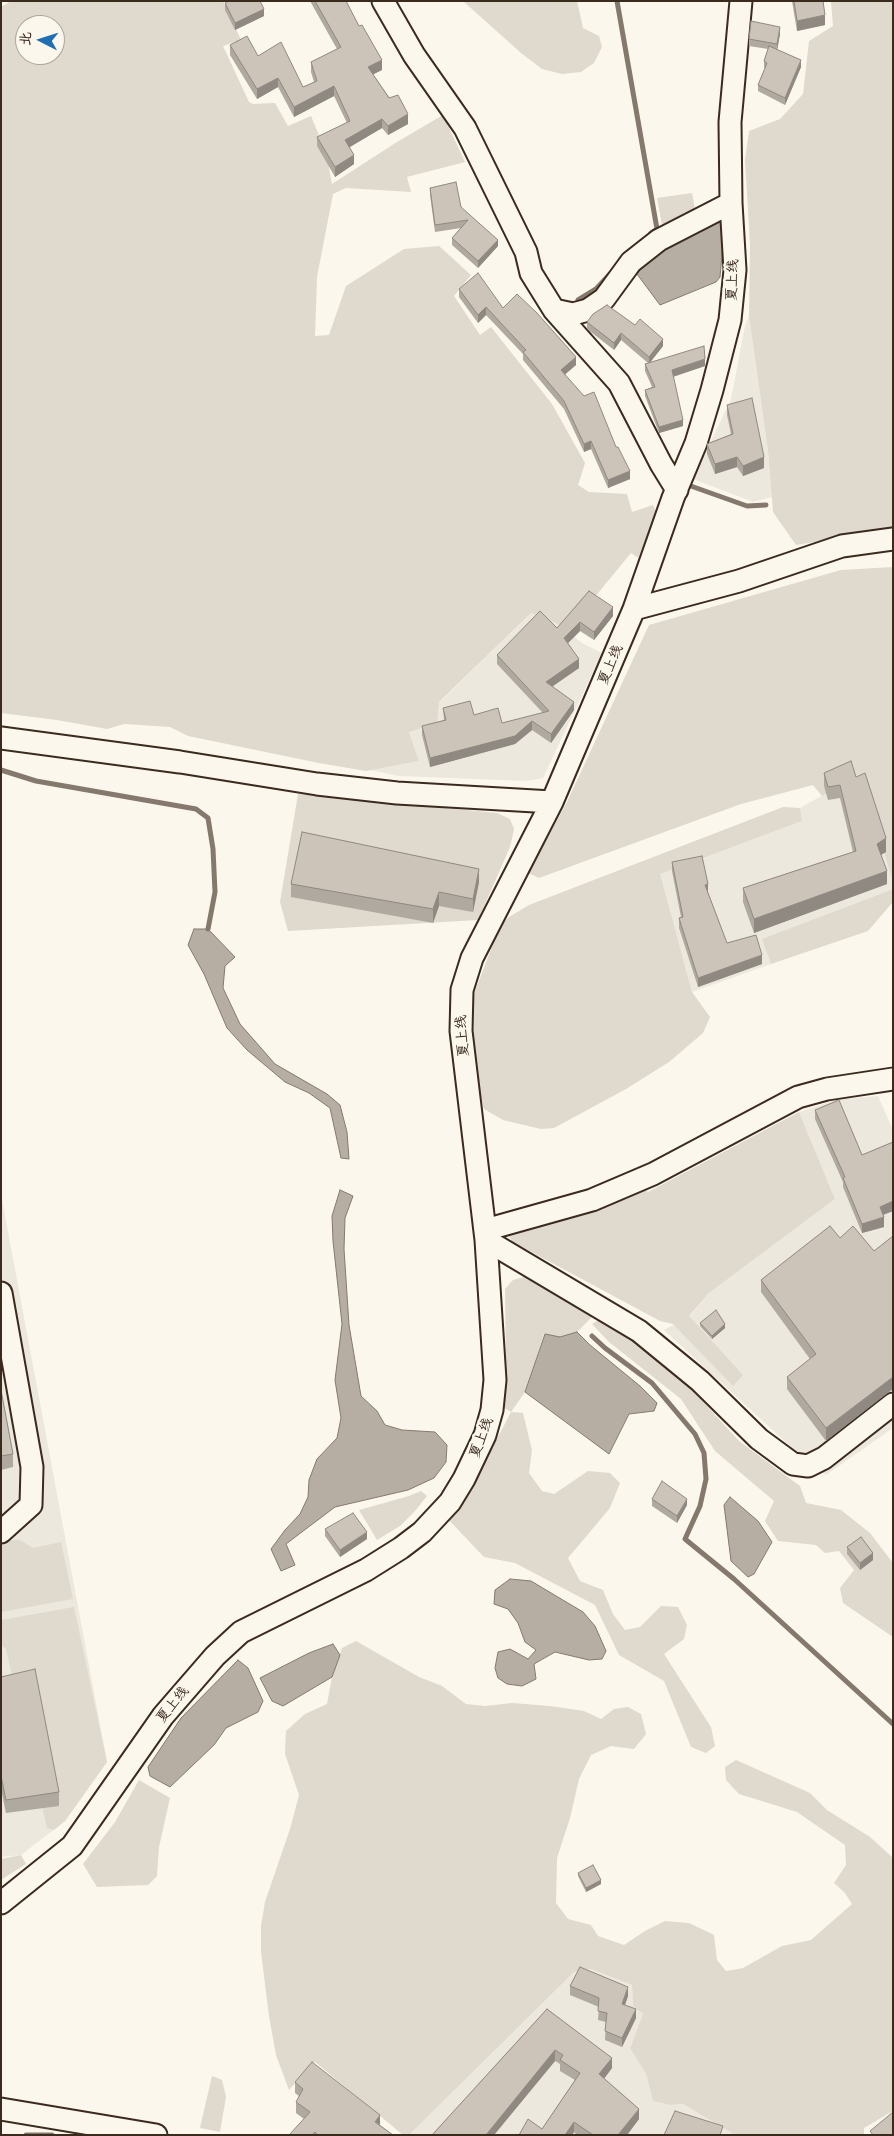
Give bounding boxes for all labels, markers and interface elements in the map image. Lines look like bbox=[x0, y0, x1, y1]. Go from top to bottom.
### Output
north arrow bbox=[15, 15, 65, 65]
text: 北 bbox=[16, 31, 35, 46]
street label: 夏上线 bbox=[724, 259, 742, 301]
street label: 夏上线 bbox=[595, 642, 627, 688]
street label: 夏上线 bbox=[453, 1014, 473, 1058]
street label: 夏上线 bbox=[467, 1415, 497, 1461]
street label: 夏上线 bbox=[153, 1683, 193, 1727]

